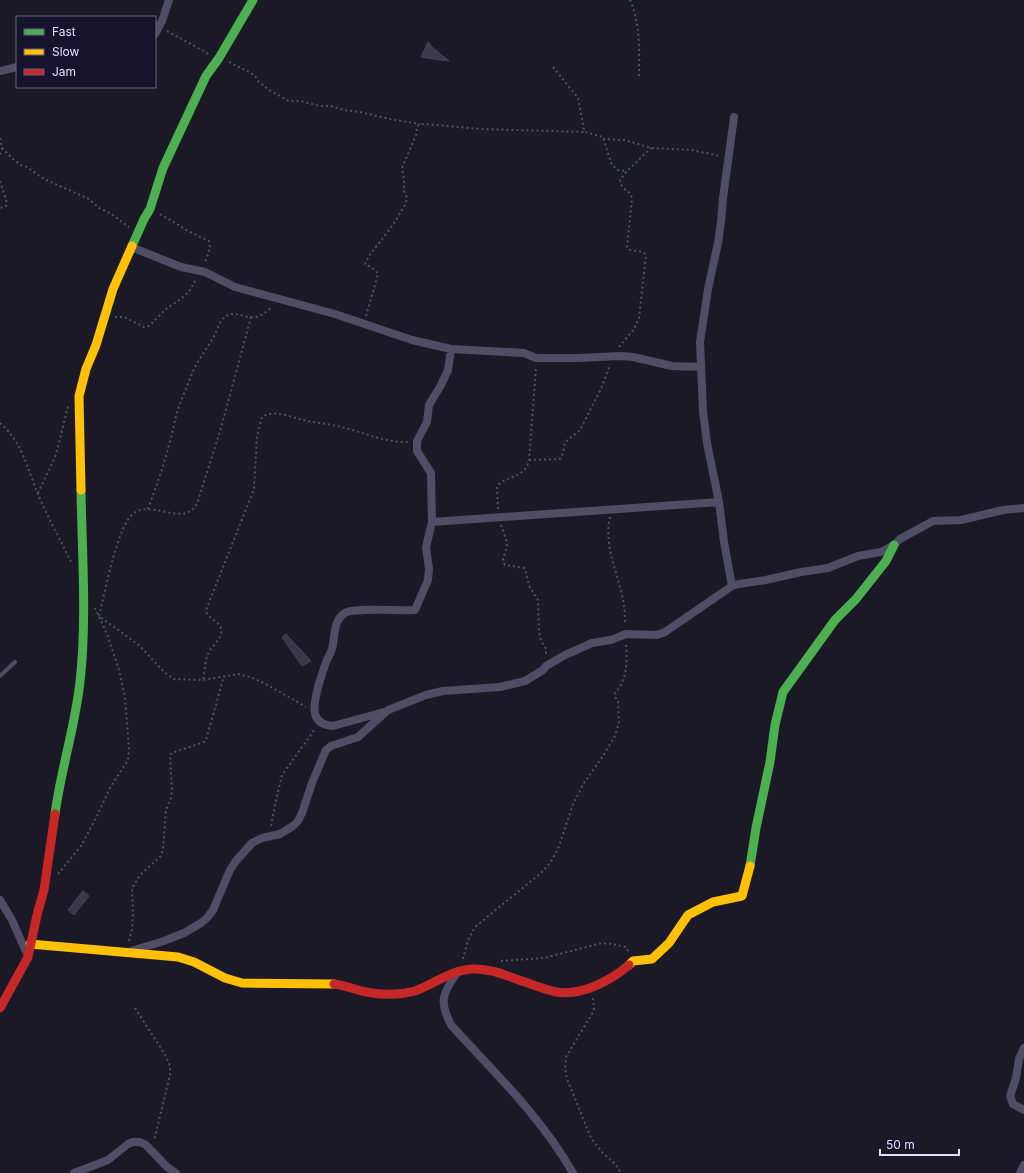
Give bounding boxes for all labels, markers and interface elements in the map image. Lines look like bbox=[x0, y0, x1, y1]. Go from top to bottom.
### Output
legend bbox=[16, 16, 156, 88]
text: Fast bbox=[52, 24, 76, 39]
text: Slow bbox=[52, 44, 80, 59]
text: Jam bbox=[52, 64, 76, 79]
scale bar bbox=[880, 1131, 959, 1157]
text: 50 m bbox=[886, 1137, 915, 1152]

